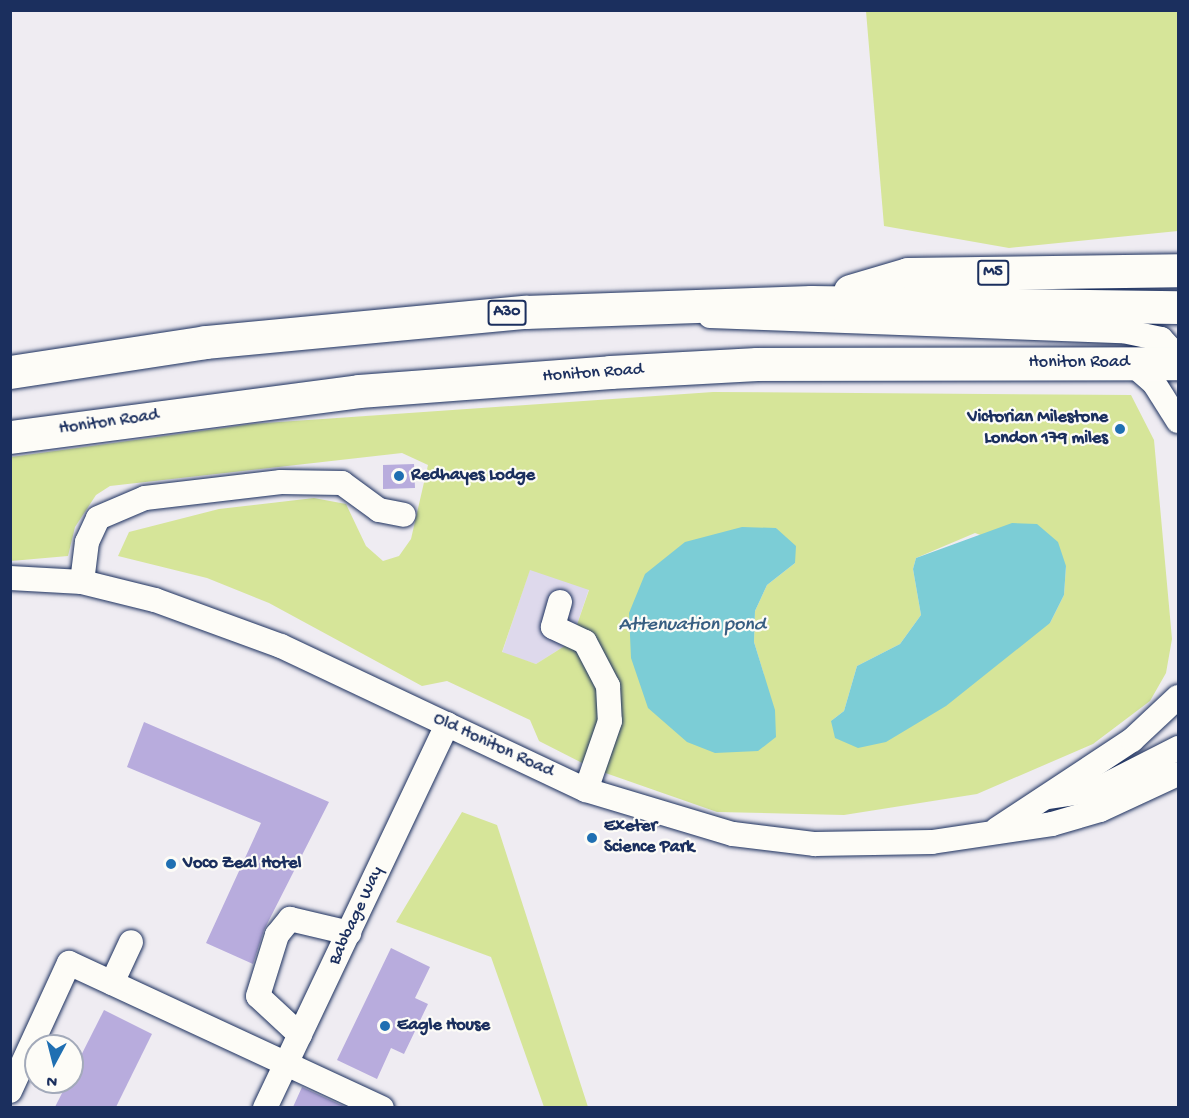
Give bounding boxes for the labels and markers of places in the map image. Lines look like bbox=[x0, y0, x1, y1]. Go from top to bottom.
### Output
place label: Victorian Milestone London 179 miles bbox=[967, 408, 1108, 450]
marker: Victorian Milestone London 179 miles bbox=[1113, 422, 1127, 436]
place label: Redhayes Lodge bbox=[411, 465, 535, 487]
marker: Redhayes Lodge bbox=[392, 469, 406, 483]
place label: Exeter Science Park bbox=[604, 817, 694, 860]
marker: Exeter Science Park bbox=[585, 831, 599, 845]
place label: Voco Zeal Hotel bbox=[183, 853, 301, 875]
marker: Voco Zeal Hotel bbox=[164, 857, 178, 871]
place label: Eagle House bbox=[397, 1015, 490, 1037]
marker: Eagle House bbox=[378, 1019, 392, 1033]

